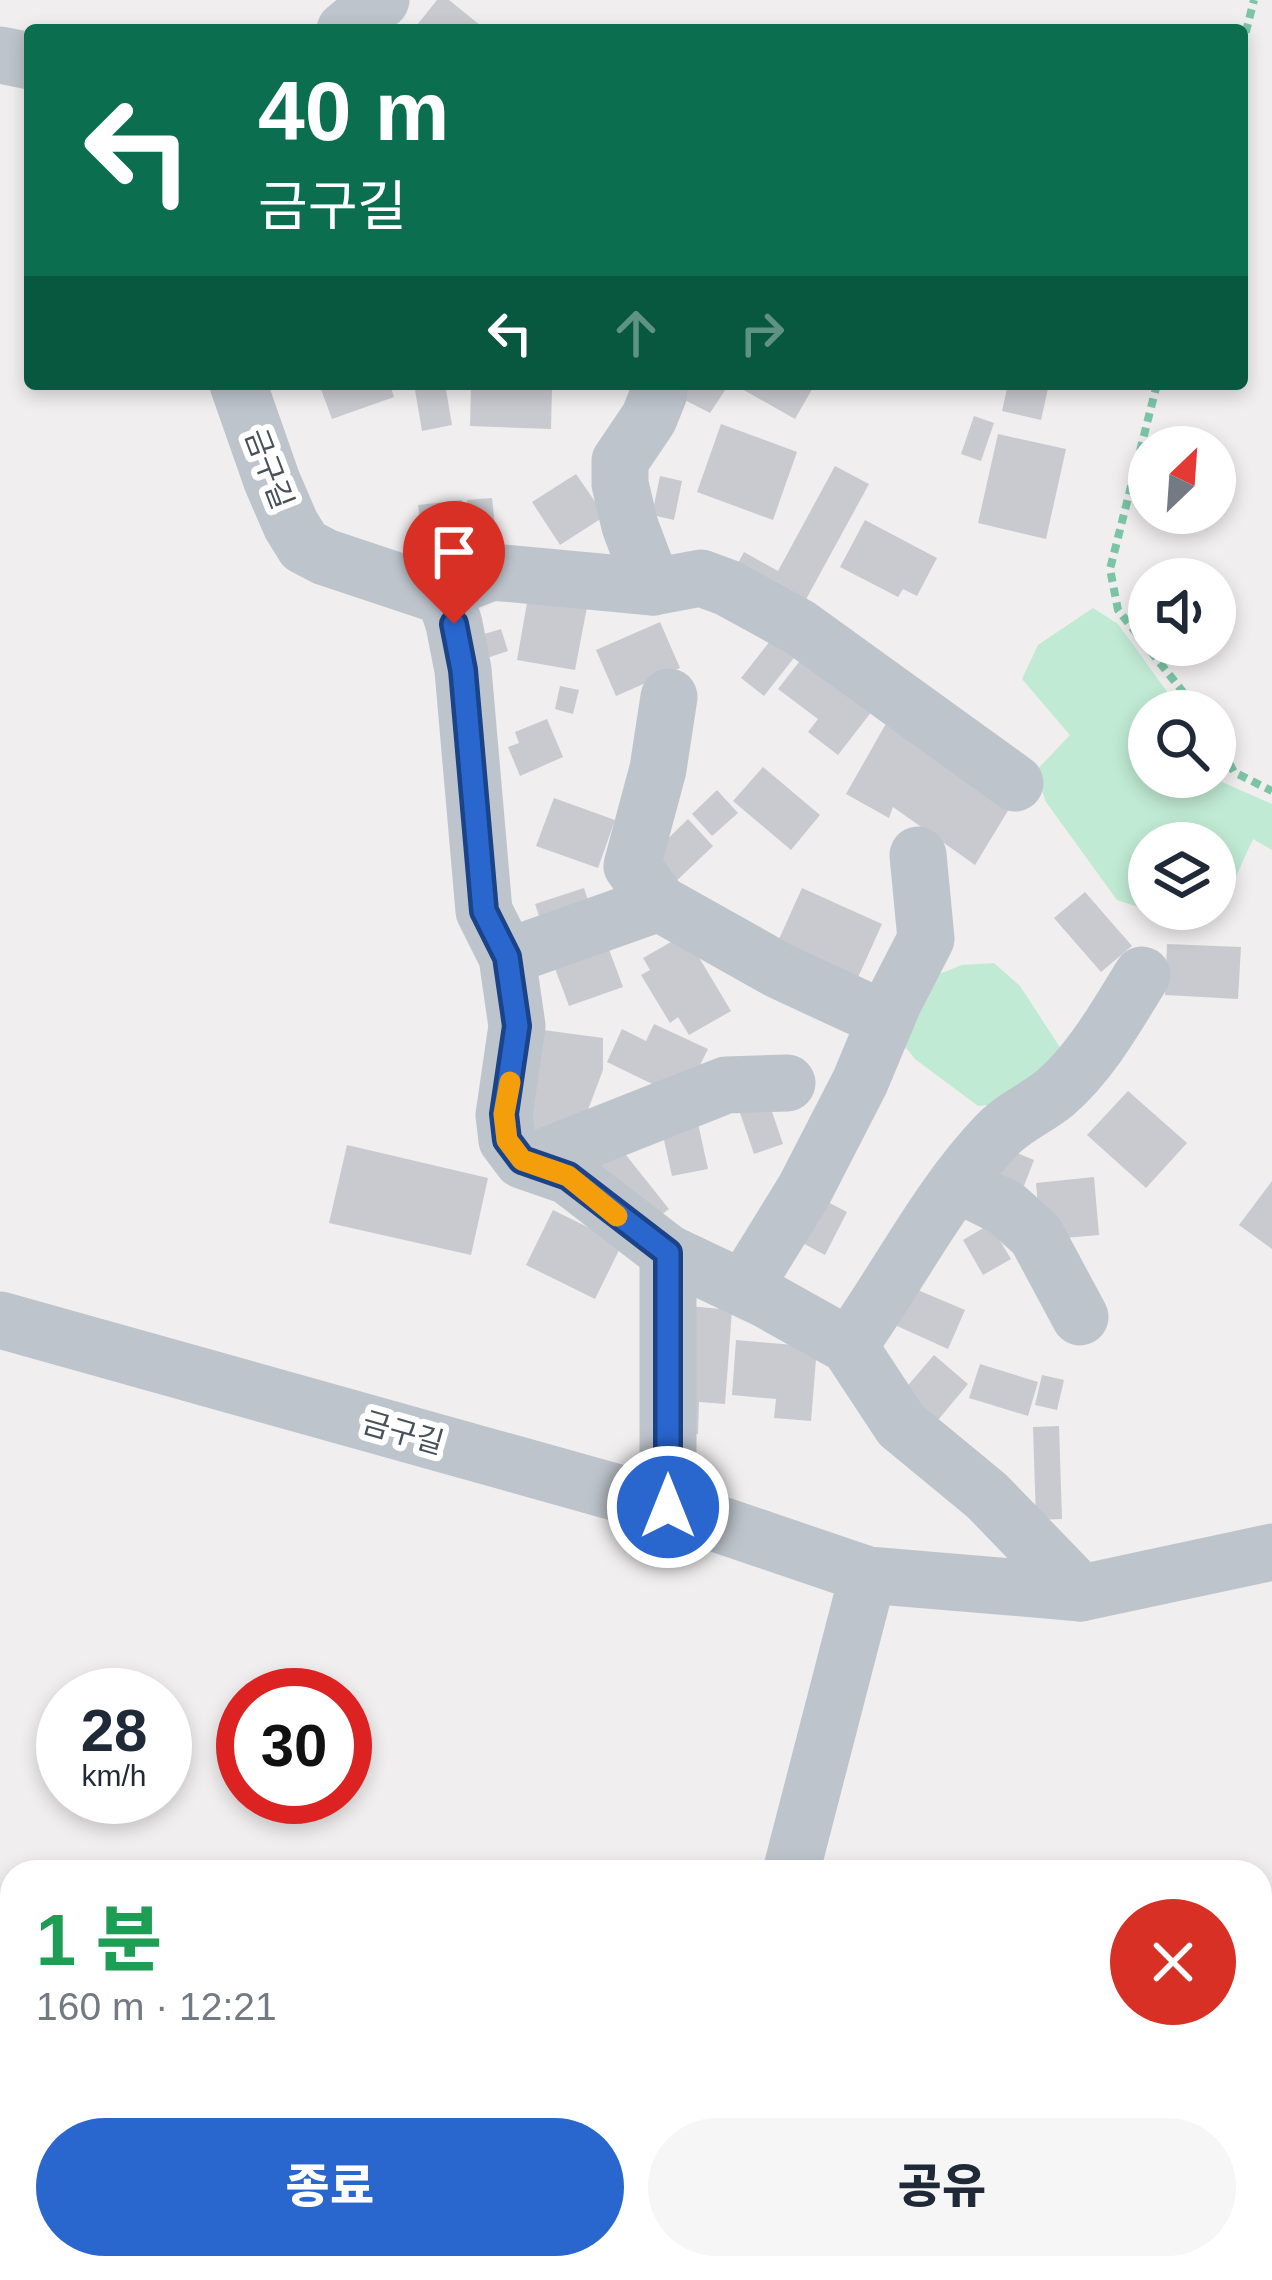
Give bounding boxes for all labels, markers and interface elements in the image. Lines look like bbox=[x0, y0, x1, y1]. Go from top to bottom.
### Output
text: 40 m bbox=[258, 64, 449, 158]
icon: left bbox=[60, 72, 216, 228]
text: 금구길 bbox=[258, 176, 407, 236]
icon: left bbox=[477, 300, 543, 366]
icon: ahead bbox=[603, 300, 669, 366]
icon: right bbox=[729, 300, 795, 366]
street label: 금구길 bbox=[239, 424, 300, 513]
north arrow bbox=[1128, 426, 1236, 534]
map controls bbox=[1128, 426, 1236, 930]
pin bbox=[403, 501, 505, 624]
icon: arrive bbox=[421, 519, 487, 585]
button: sound bbox=[1128, 558, 1236, 666]
button: search bbox=[1128, 690, 1236, 798]
button: layers bbox=[1128, 822, 1236, 930]
street label: 금구길 bbox=[359, 1405, 447, 1460]
position arrow bbox=[605, 1444, 731, 1570]
speed limit sign: 30 bbox=[216, 1668, 372, 1824]
text: 28 bbox=[81, 1697, 147, 1764]
text: km/h bbox=[81, 1759, 147, 1792]
button: close bbox=[1110, 1899, 1236, 2025]
text: 1 분 bbox=[36, 1900, 162, 1980]
text: 160 m · 12:21 bbox=[36, 1985, 277, 2028]
button: 종료 bbox=[36, 2118, 624, 2256]
button: 공유 bbox=[648, 2118, 1236, 2256]

